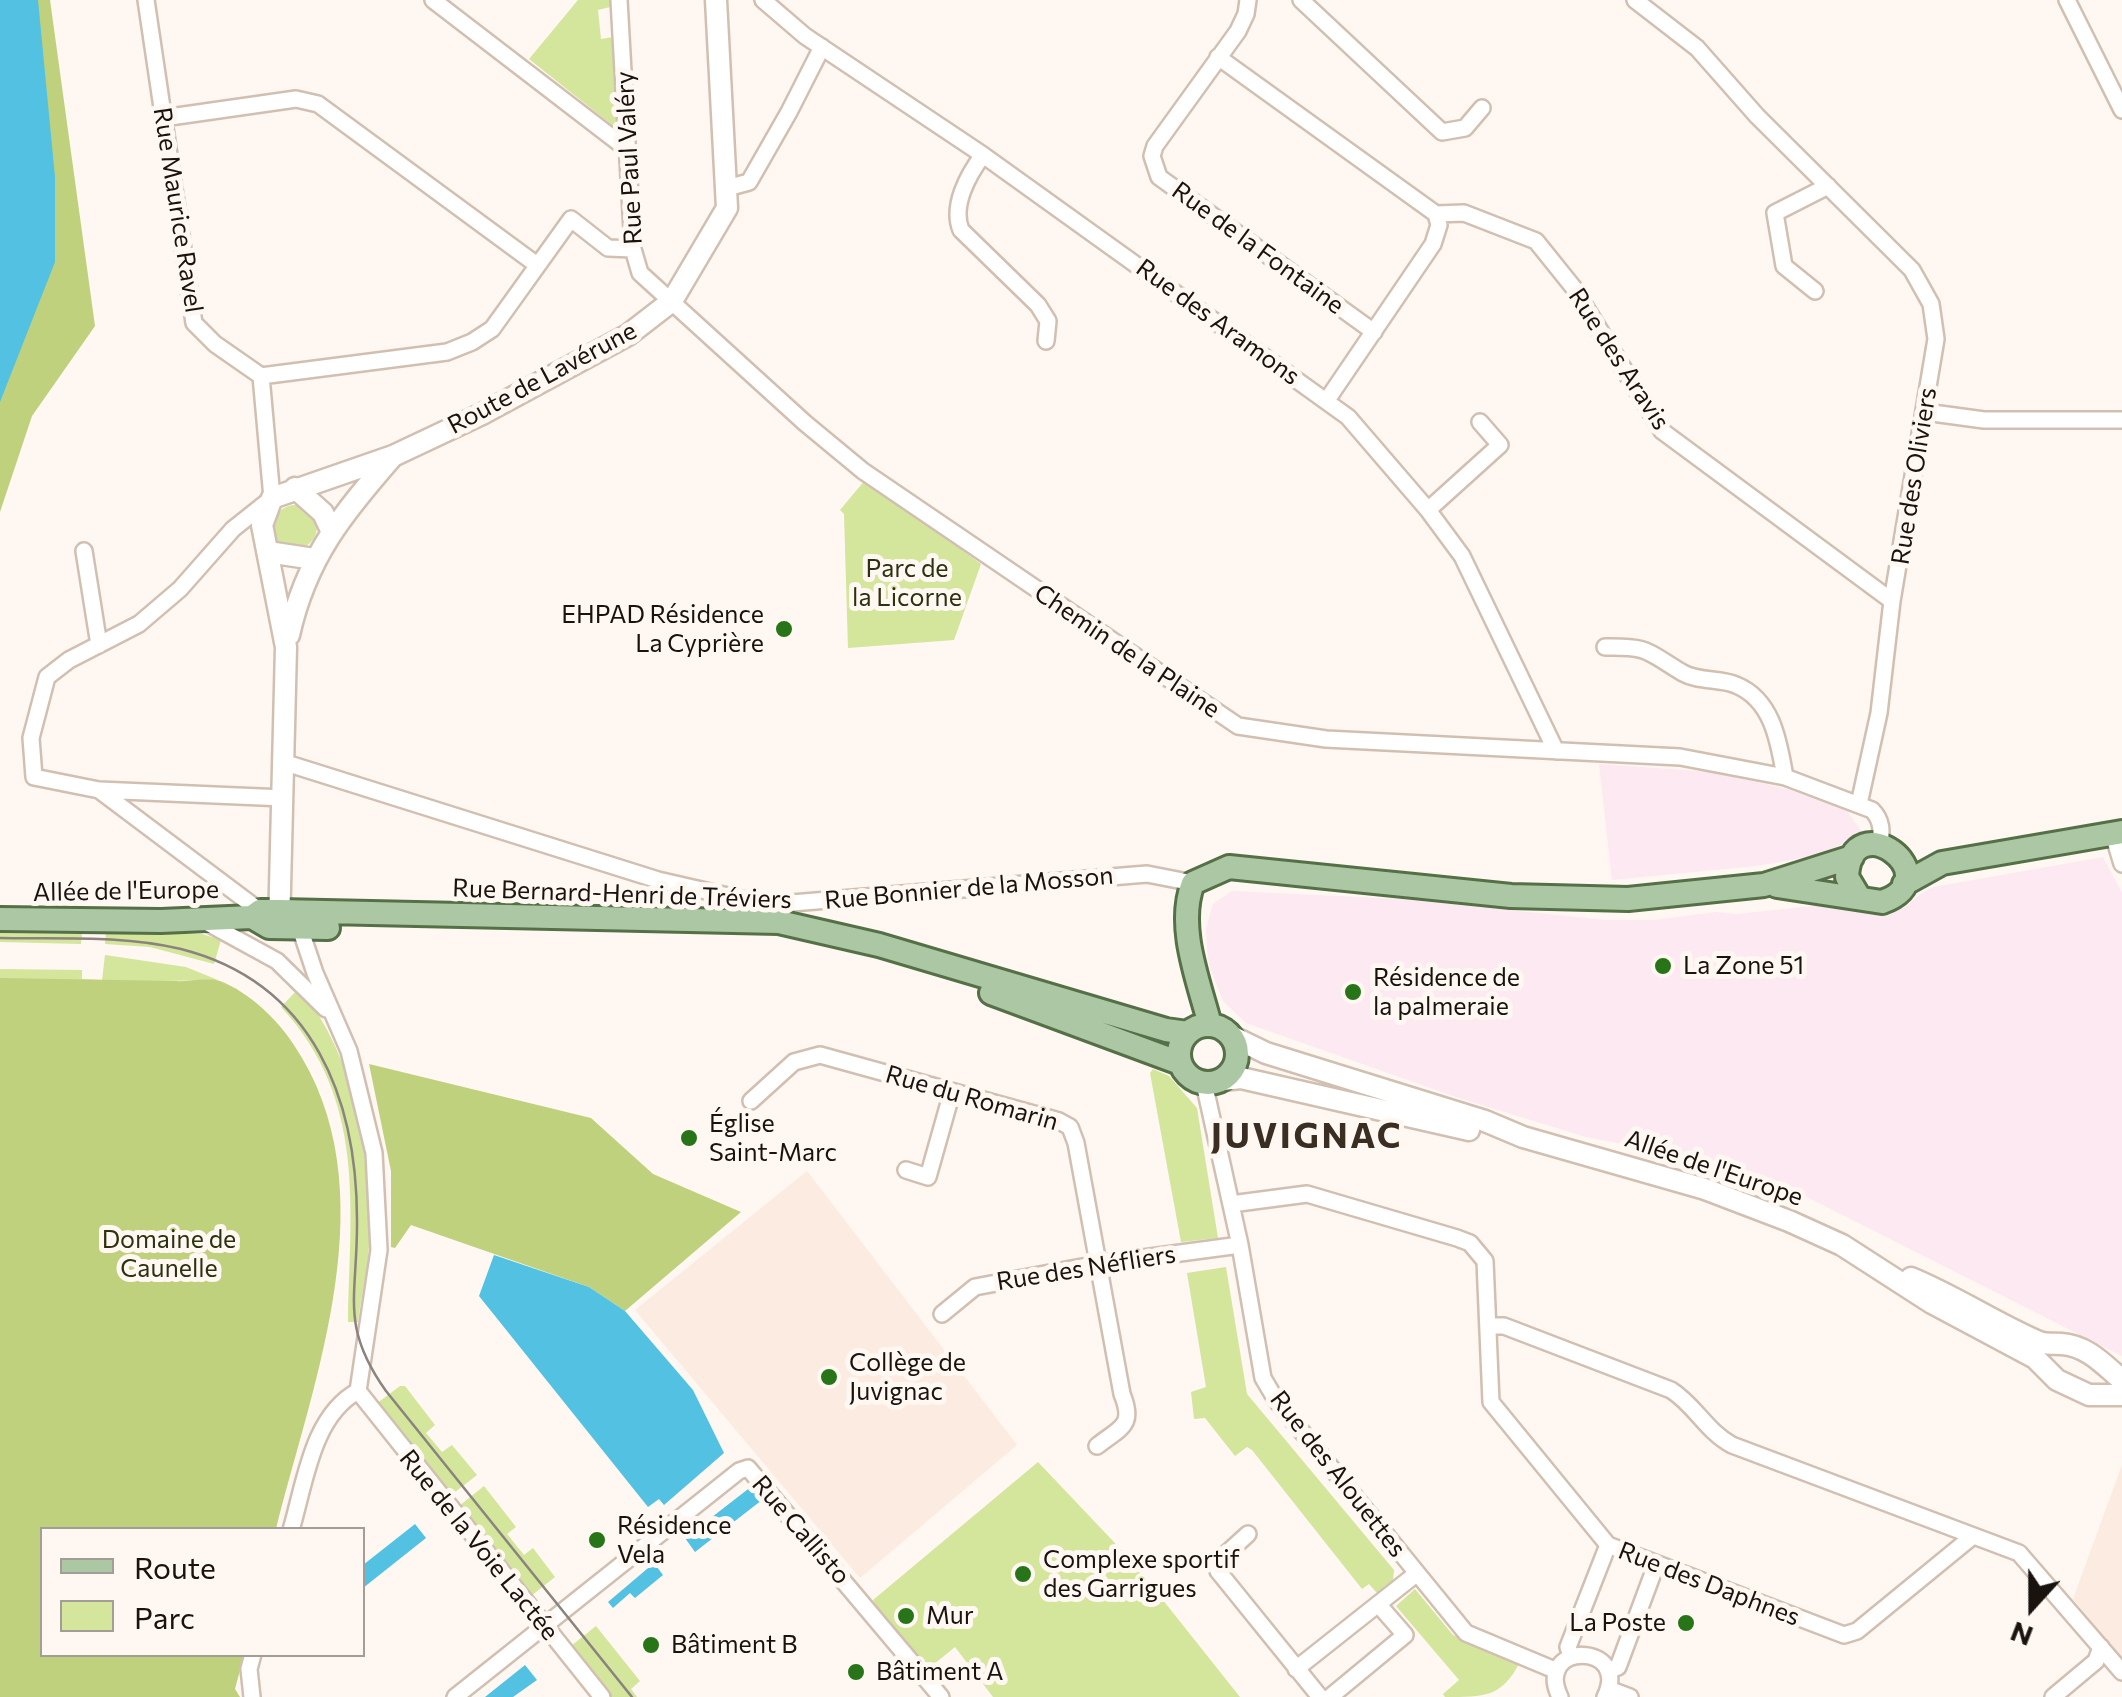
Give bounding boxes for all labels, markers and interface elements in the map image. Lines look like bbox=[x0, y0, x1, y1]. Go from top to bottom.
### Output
street label: Rue Paul Valéry bbox=[609, 70, 649, 246]
street label: Rue Maurice Ravel bbox=[147, 105, 209, 315]
street label: Rue de la Fontaine bbox=[1166, 175, 1350, 321]
street label: Rue des Aramons bbox=[1130, 253, 1306, 391]
street label: Rue des Aravis bbox=[1562, 283, 1676, 435]
street label: Route de Lavérune bbox=[443, 316, 641, 440]
street label: Rue des Oliviers bbox=[1885, 385, 1943, 567]
park label: Parc de la Licorne bbox=[852, 554, 962, 613]
street label: Chemin de la Plaine bbox=[1028, 578, 1226, 724]
place label: EHPAD Résidence La Cyprière bbox=[561, 600, 764, 659]
marker: EHPAD Résidence La Cyprière bbox=[773, 618, 795, 640]
street label: Rue Bonnier de la Mosson bbox=[823, 860, 1115, 916]
street label: Rue Bernard-Henri de Tréviers bbox=[452, 873, 792, 915]
street label: Allée de l'Europe bbox=[33, 874, 219, 908]
place label: La Zone 51 bbox=[1683, 951, 1804, 981]
marker: La Zone 51 bbox=[1652, 955, 1674, 977]
place label: Résidence de la palmeraie bbox=[1373, 963, 1520, 1022]
marker: Résidence de la palmeraie bbox=[1342, 981, 1364, 1003]
street label: Rue du Romarin bbox=[882, 1059, 1062, 1137]
place label: Église Saint-Marc bbox=[709, 1109, 837, 1168]
district label: JUVIGNAC bbox=[1211, 1115, 1403, 1157]
street label: Allée de l'Europe bbox=[1621, 1124, 1807, 1212]
marker: Église Saint-Marc bbox=[678, 1127, 700, 1149]
park label: Domaine de Caunelle bbox=[102, 1225, 236, 1284]
street label: Rue des Néfliers bbox=[994, 1239, 1178, 1297]
place label: Collège de Juvignac bbox=[849, 1348, 966, 1407]
marker: Collège de Juvignac bbox=[818, 1366, 840, 1388]
street label: Rue des Alouettes bbox=[1264, 1385, 1412, 1563]
street label: Rue de la Voie Lactée bbox=[393, 1444, 565, 1646]
street label: Rue Callisto bbox=[746, 1470, 856, 1590]
place label: Résidence Vela bbox=[617, 1511, 731, 1570]
legend bbox=[40, 1527, 365, 1657]
marker: Résidence Vela bbox=[586, 1529, 608, 1551]
street label: Rue des Daphnes bbox=[1614, 1536, 1804, 1632]
place label: Complexe sportif des Garrigues bbox=[1043, 1545, 1240, 1604]
text: Route bbox=[134, 1548, 216, 1585]
north arrow bbox=[1982, 1557, 2082, 1657]
marker: Complexe sportif des Garrigues bbox=[1012, 1563, 1034, 1585]
text: Parc bbox=[134, 1598, 195, 1635]
place label: Mur bbox=[926, 1601, 974, 1631]
marker: Mur bbox=[895, 1605, 917, 1627]
place label: La Poste bbox=[1569, 1608, 1666, 1638]
marker: La Poste bbox=[1675, 1612, 1697, 1634]
text: N bbox=[2005, 1615, 2037, 1655]
place label: Bâtiment B bbox=[671, 1630, 797, 1660]
marker: Bâtiment B bbox=[640, 1634, 662, 1656]
place label: Bâtiment A bbox=[876, 1657, 1003, 1687]
marker: Bâtiment A bbox=[845, 1661, 867, 1683]

